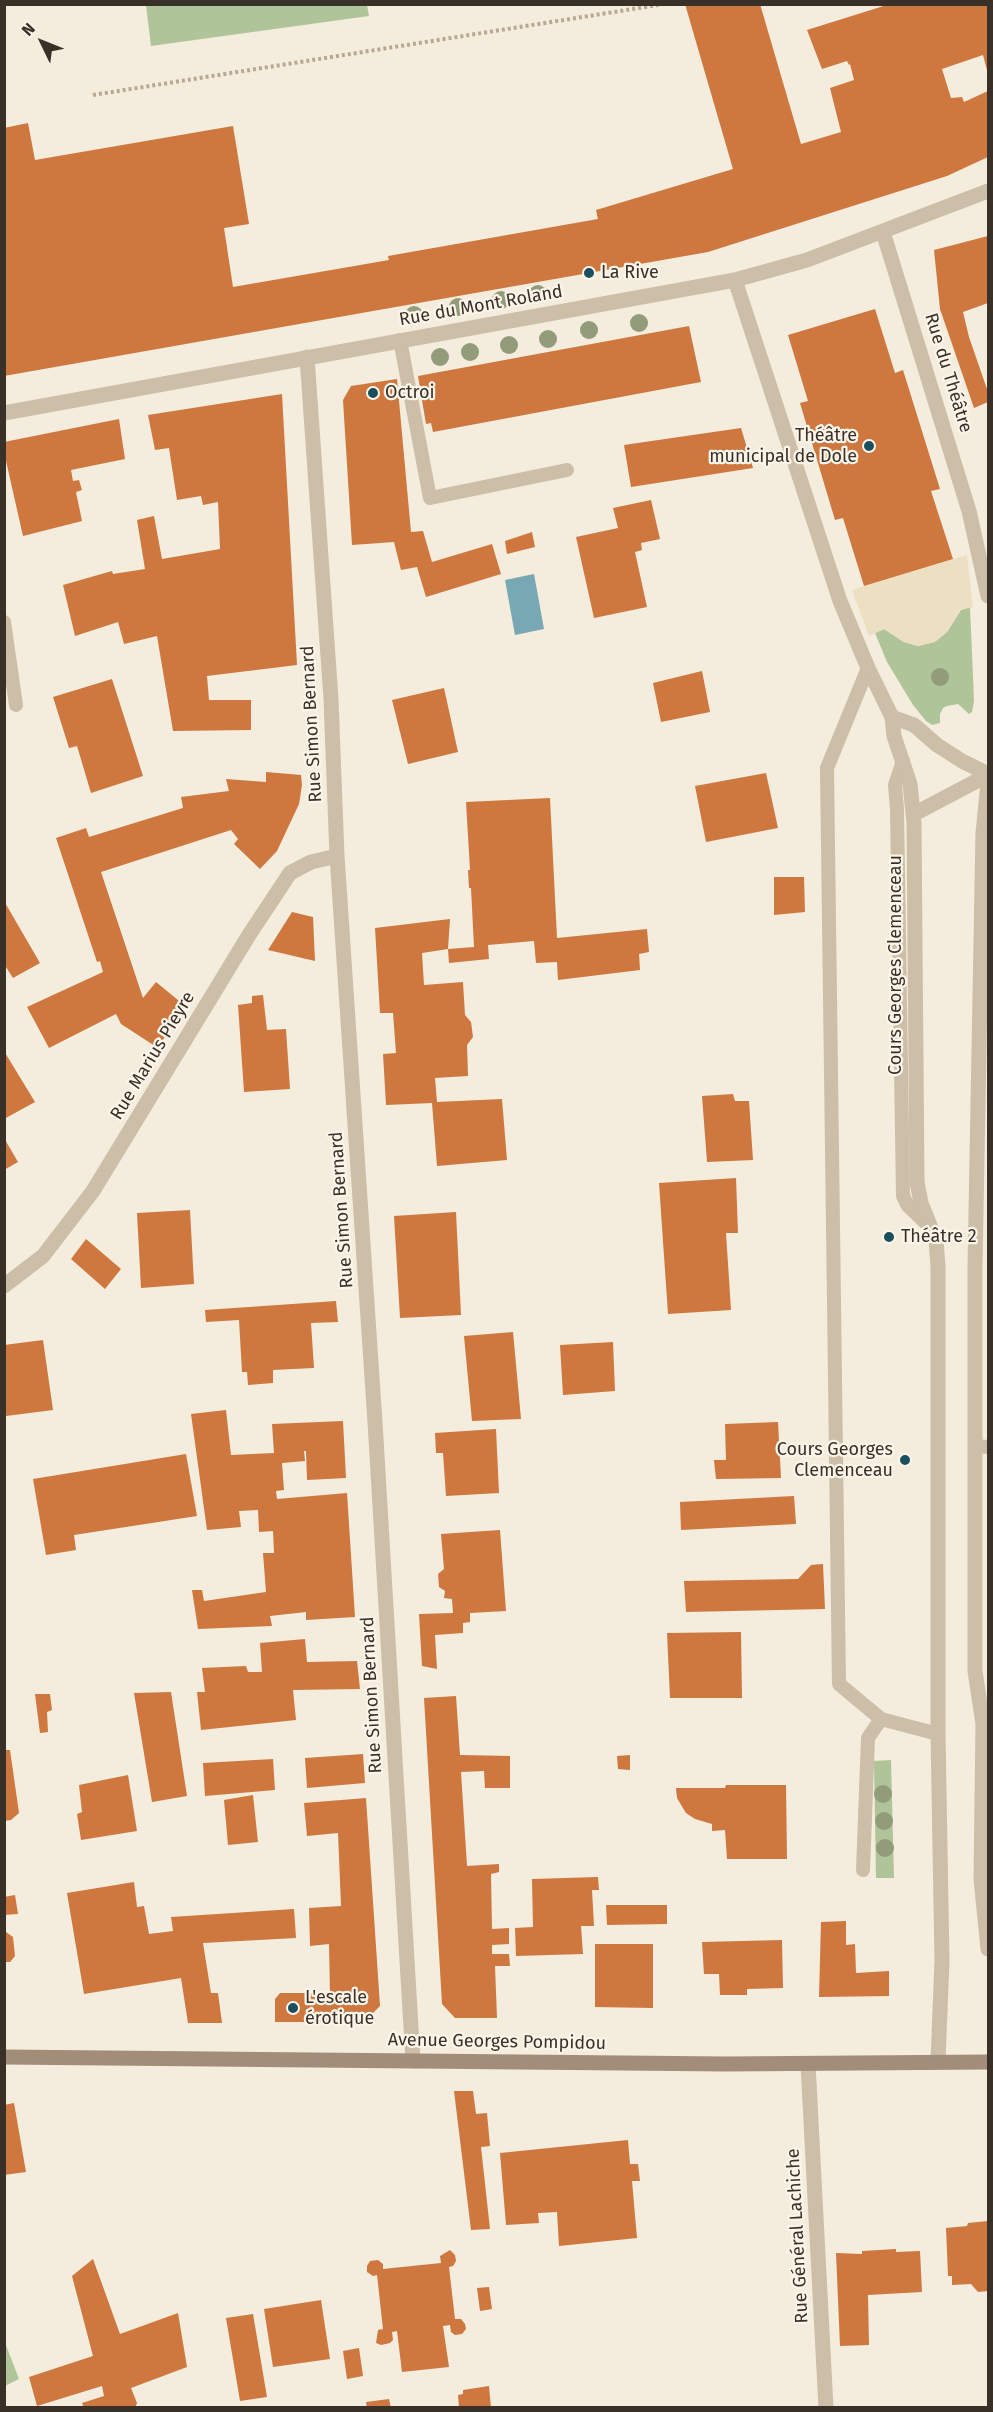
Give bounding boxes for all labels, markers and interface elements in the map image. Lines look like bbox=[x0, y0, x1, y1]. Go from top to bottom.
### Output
north arrow bbox=[12, 12, 72, 72]
text: N bbox=[18, 19, 39, 40]
place label: La Rive bbox=[601, 262, 659, 284]
marker: La Rive bbox=[582, 266, 596, 280]
street label: Rue du Mont Roland bbox=[398, 281, 564, 331]
street label: Rue du Théâtre bbox=[920, 311, 976, 435]
place label: Octroi bbox=[385, 382, 435, 404]
marker: Octroi bbox=[366, 386, 380, 400]
place label: Théâtre municipal de Dole bbox=[709, 425, 857, 468]
marker: Théâtre municipal de Dole bbox=[862, 439, 876, 453]
street label: Rue Simon Bernard bbox=[297, 645, 327, 803]
street label: Cours Georges Clemenceau bbox=[885, 855, 907, 1075]
street label: Rue Marius Pieyre bbox=[106, 988, 200, 1124]
street label: Rue Simon Bernard bbox=[326, 1131, 358, 1289]
place label: Théâtre 2 bbox=[901, 1226, 977, 1248]
marker: Théâtre 2 bbox=[882, 1230, 896, 1244]
place label: Cours Georges Clemenceau bbox=[777, 1439, 893, 1482]
marker: Cours Georges Clemenceau bbox=[898, 1453, 912, 1467]
street label: Rue Simon Bernard bbox=[357, 1616, 387, 1774]
place label: L'escale érotique bbox=[305, 1987, 374, 2030]
marker: L'escale érotique bbox=[286, 2001, 300, 2015]
street label: Avenue Georges Pompidou bbox=[388, 2029, 606, 2055]
street label: Rue Général Lachiche bbox=[783, 2148, 813, 2324]

